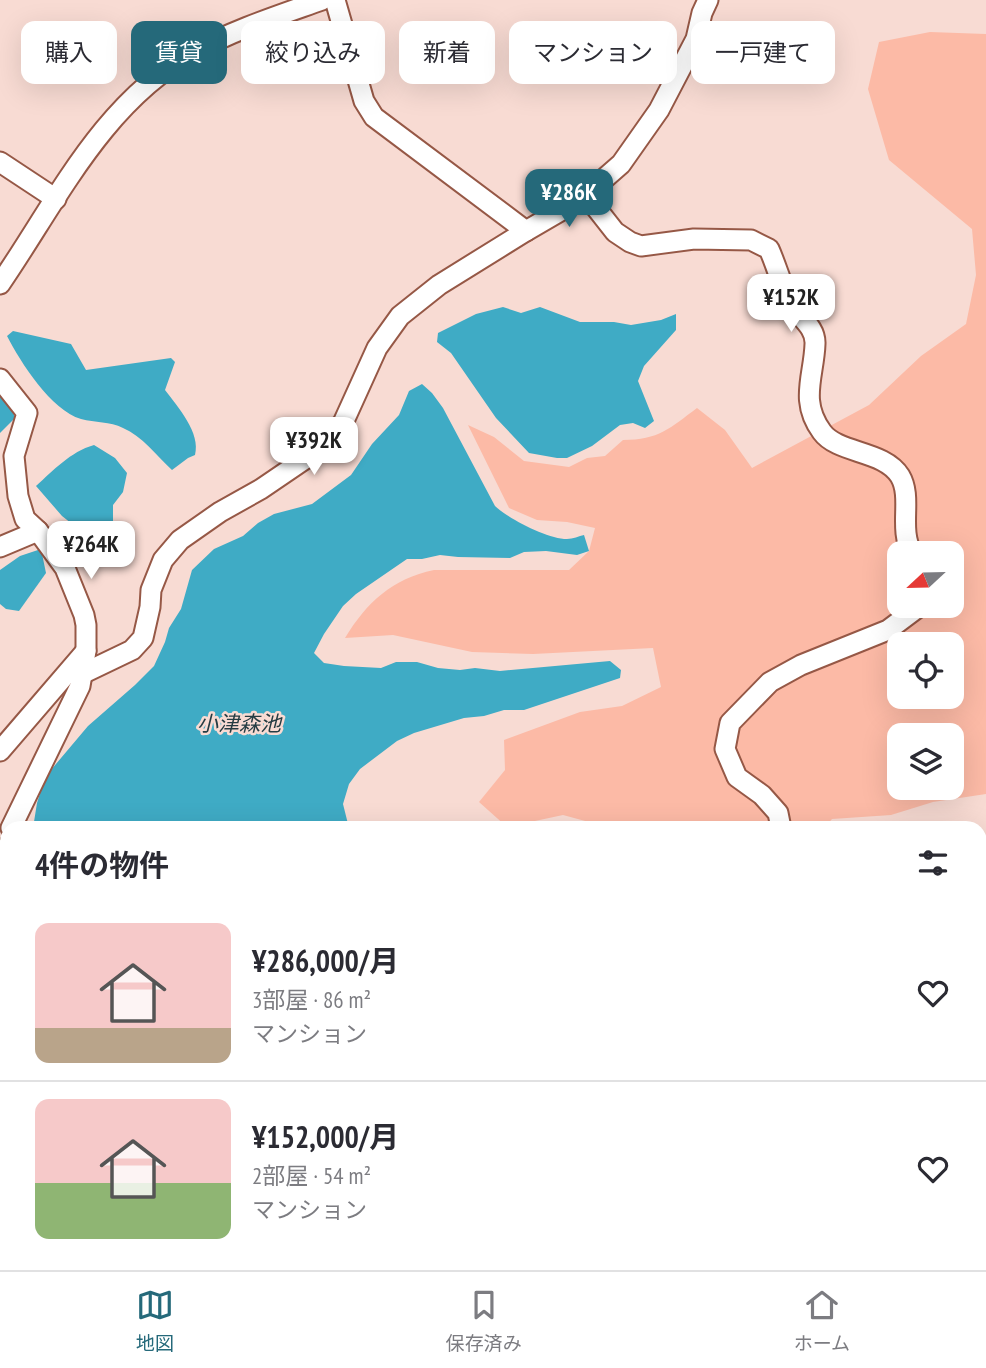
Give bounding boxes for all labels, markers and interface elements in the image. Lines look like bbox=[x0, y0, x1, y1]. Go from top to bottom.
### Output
chip: 購入 bbox=[21, 21, 117, 84]
chip: 賃貸 bbox=[131, 21, 227, 84]
chip: 絞り込み bbox=[241, 21, 385, 84]
chip: 新着 bbox=[399, 21, 495, 84]
chip: マンション bbox=[509, 21, 677, 84]
chip: 一戸建て bbox=[691, 21, 835, 84]
pin: ¥286K bbox=[520, 170, 618, 229]
text: ¥286K bbox=[541, 177, 597, 206]
pin: ¥152K bbox=[742, 274, 840, 334]
text: ¥152K bbox=[763, 282, 819, 311]
pin: ¥392K bbox=[265, 418, 363, 477]
text: ¥392K bbox=[286, 425, 342, 454]
pin: ¥264K bbox=[42, 522, 140, 581]
text: ¥264K bbox=[63, 529, 119, 558]
north arrow bbox=[887, 541, 964, 618]
map controls bbox=[887, 541, 964, 800]
button: locate bbox=[887, 632, 964, 709]
water label: 小津森池 bbox=[197, 710, 283, 737]
button: layers bbox=[887, 723, 964, 800]
icon: filters bbox=[914, 844, 952, 882]
text: 4件の物件 bbox=[35, 845, 169, 884]
text: ¥286,000/月 bbox=[252, 941, 399, 980]
icon: home bbox=[91, 951, 175, 1035]
icon: heart bbox=[914, 974, 952, 1012]
text: 3部屋 · 86 m² bbox=[252, 985, 371, 1014]
text: マンション bbox=[252, 1019, 367, 1048]
text: ¥152,000/月 bbox=[252, 1117, 399, 1156]
icon: home bbox=[91, 1127, 175, 1211]
icon: heart bbox=[914, 1150, 952, 1188]
text: 2部屋 · 54 m² bbox=[252, 1161, 371, 1190]
text: マンション bbox=[252, 1195, 367, 1224]
tab: 地図 bbox=[136, 1286, 174, 1355]
tab: 保存済み bbox=[446, 1286, 522, 1355]
tab: ホーム bbox=[794, 1286, 850, 1355]

